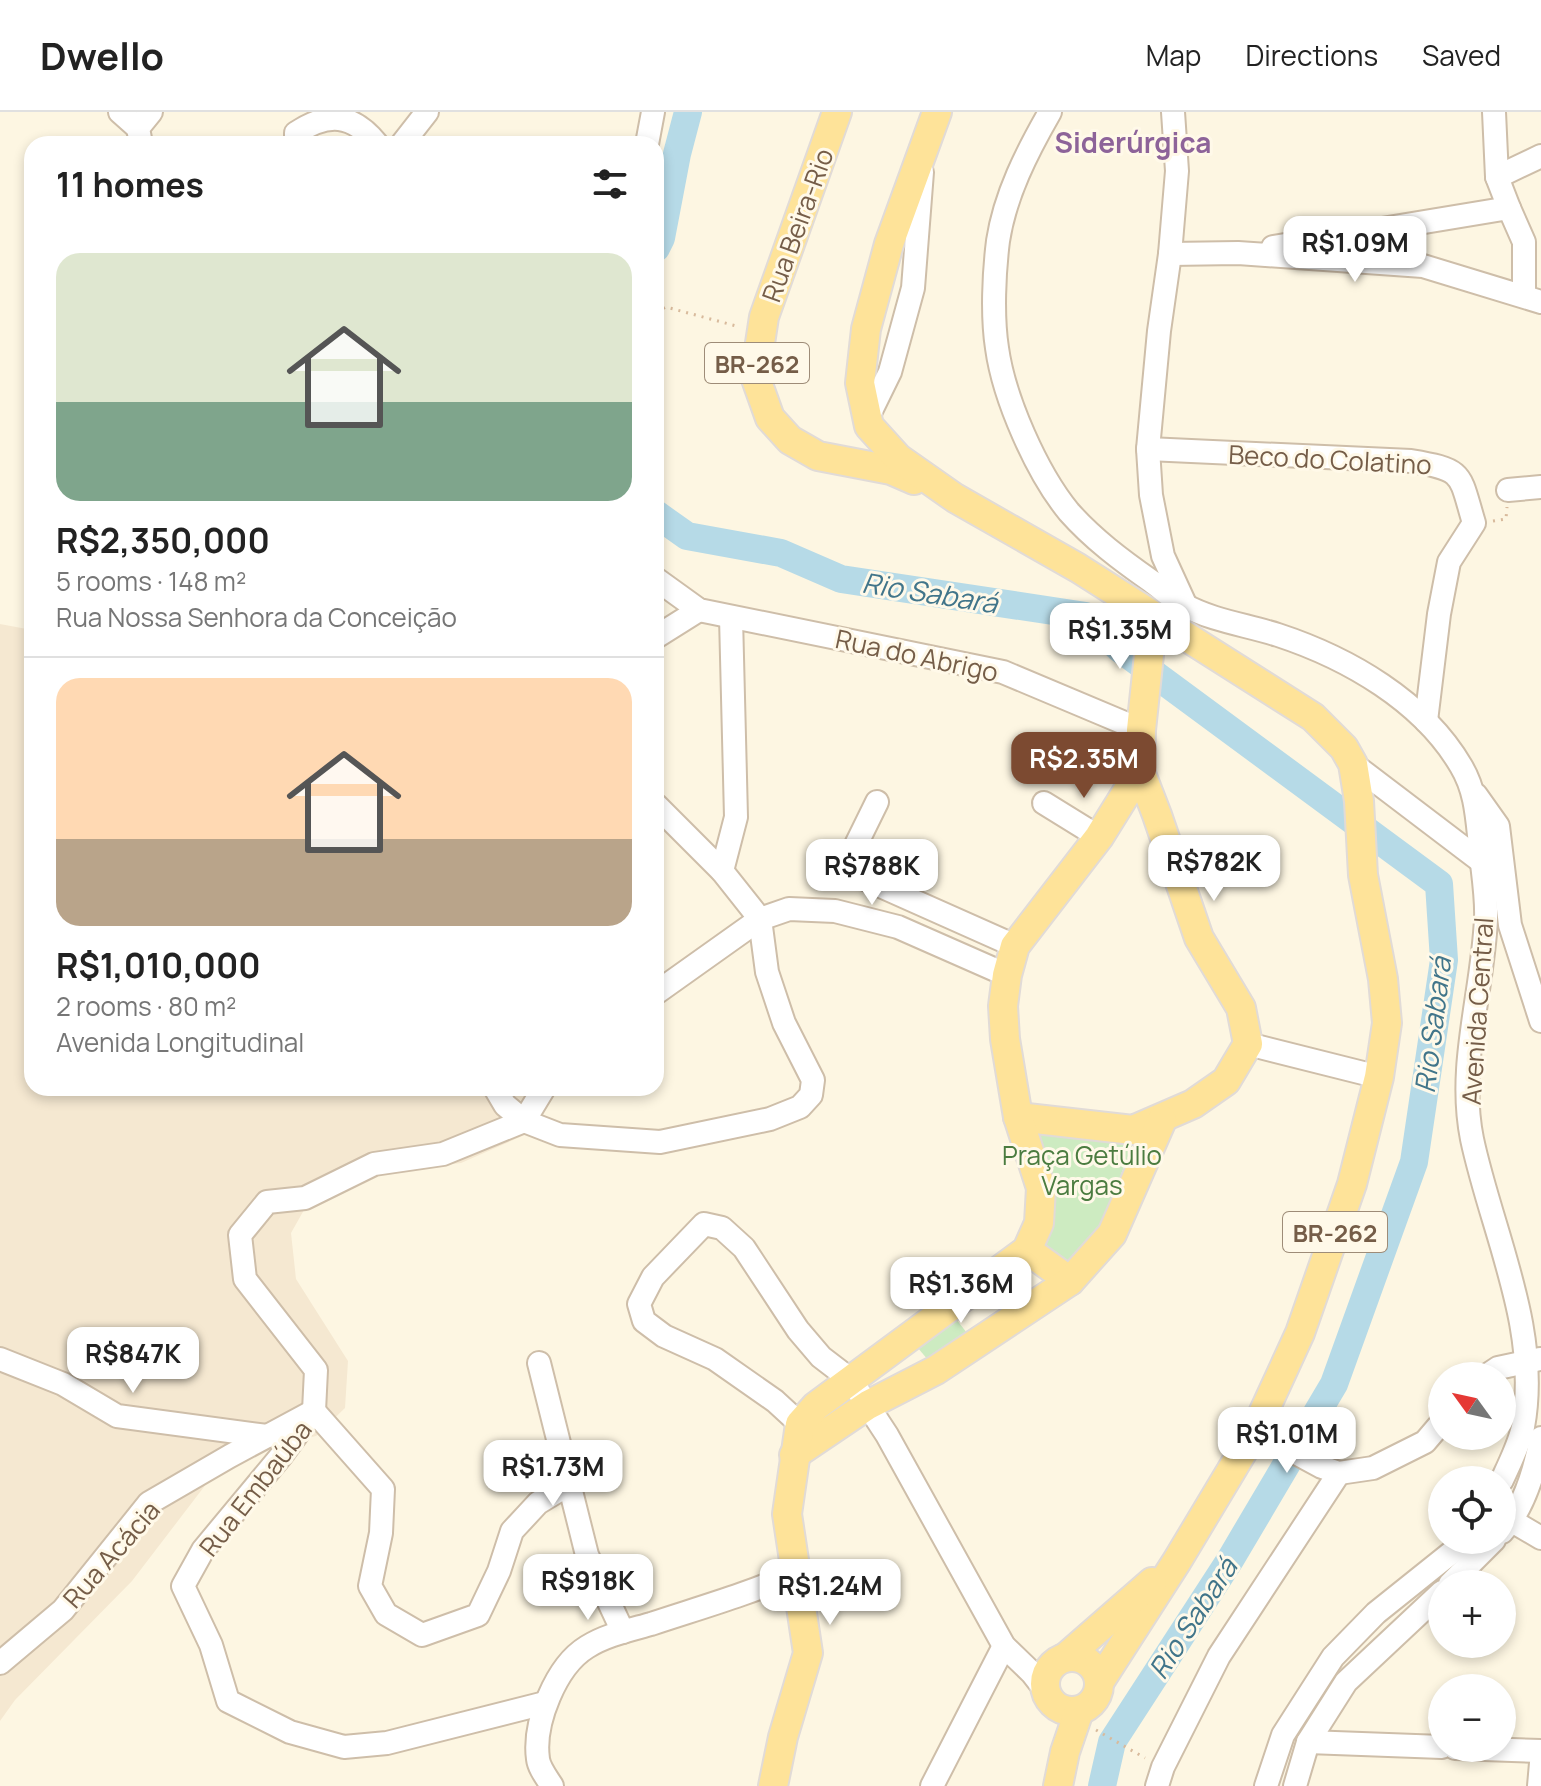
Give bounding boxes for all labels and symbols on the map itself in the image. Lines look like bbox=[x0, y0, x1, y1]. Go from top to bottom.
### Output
district label: Siderúrgica bbox=[1055, 123, 1211, 161]
street label: Rua Beira-Rio bbox=[753, 143, 841, 307]
pin: R$1.09M bbox=[1281, 216, 1429, 284]
road number: BR-262 bbox=[705, 343, 809, 383]
street label: Beco do Colatino bbox=[1227, 436, 1433, 482]
water label: Rio Sabará bbox=[860, 563, 1002, 622]
pin: R$1.35M bbox=[1046, 603, 1194, 671]
street label: Rua do Abrigo bbox=[832, 620, 1002, 690]
pin: R$2.35M bbox=[1010, 732, 1158, 800]
pin: R$782K bbox=[1149, 835, 1279, 903]
pin: R$788K bbox=[807, 839, 937, 907]
street label: Avenida Central bbox=[1452, 916, 1502, 1106]
water label: Rio Sabará bbox=[1405, 954, 1459, 1095]
park label: Praça Getúlio Vargas bbox=[1002, 1137, 1162, 1203]
road number: BR-262 bbox=[1283, 1212, 1387, 1252]
pin: R$1.36M bbox=[887, 1257, 1035, 1325]
pin: R$847K bbox=[68, 1327, 198, 1395]
north arrow bbox=[1428, 1362, 1516, 1450]
pin: R$1.01M bbox=[1213, 1407, 1361, 1475]
street label: Rua Embaúba bbox=[190, 1413, 320, 1563]
pin: R$1.73M bbox=[479, 1440, 627, 1508]
street label: Rua Acácia bbox=[54, 1493, 168, 1615]
water label: Rio Sabará bbox=[1139, 1549, 1246, 1686]
pin: R$918K bbox=[523, 1554, 653, 1622]
pin: R$1.24M bbox=[756, 1559, 904, 1627]

